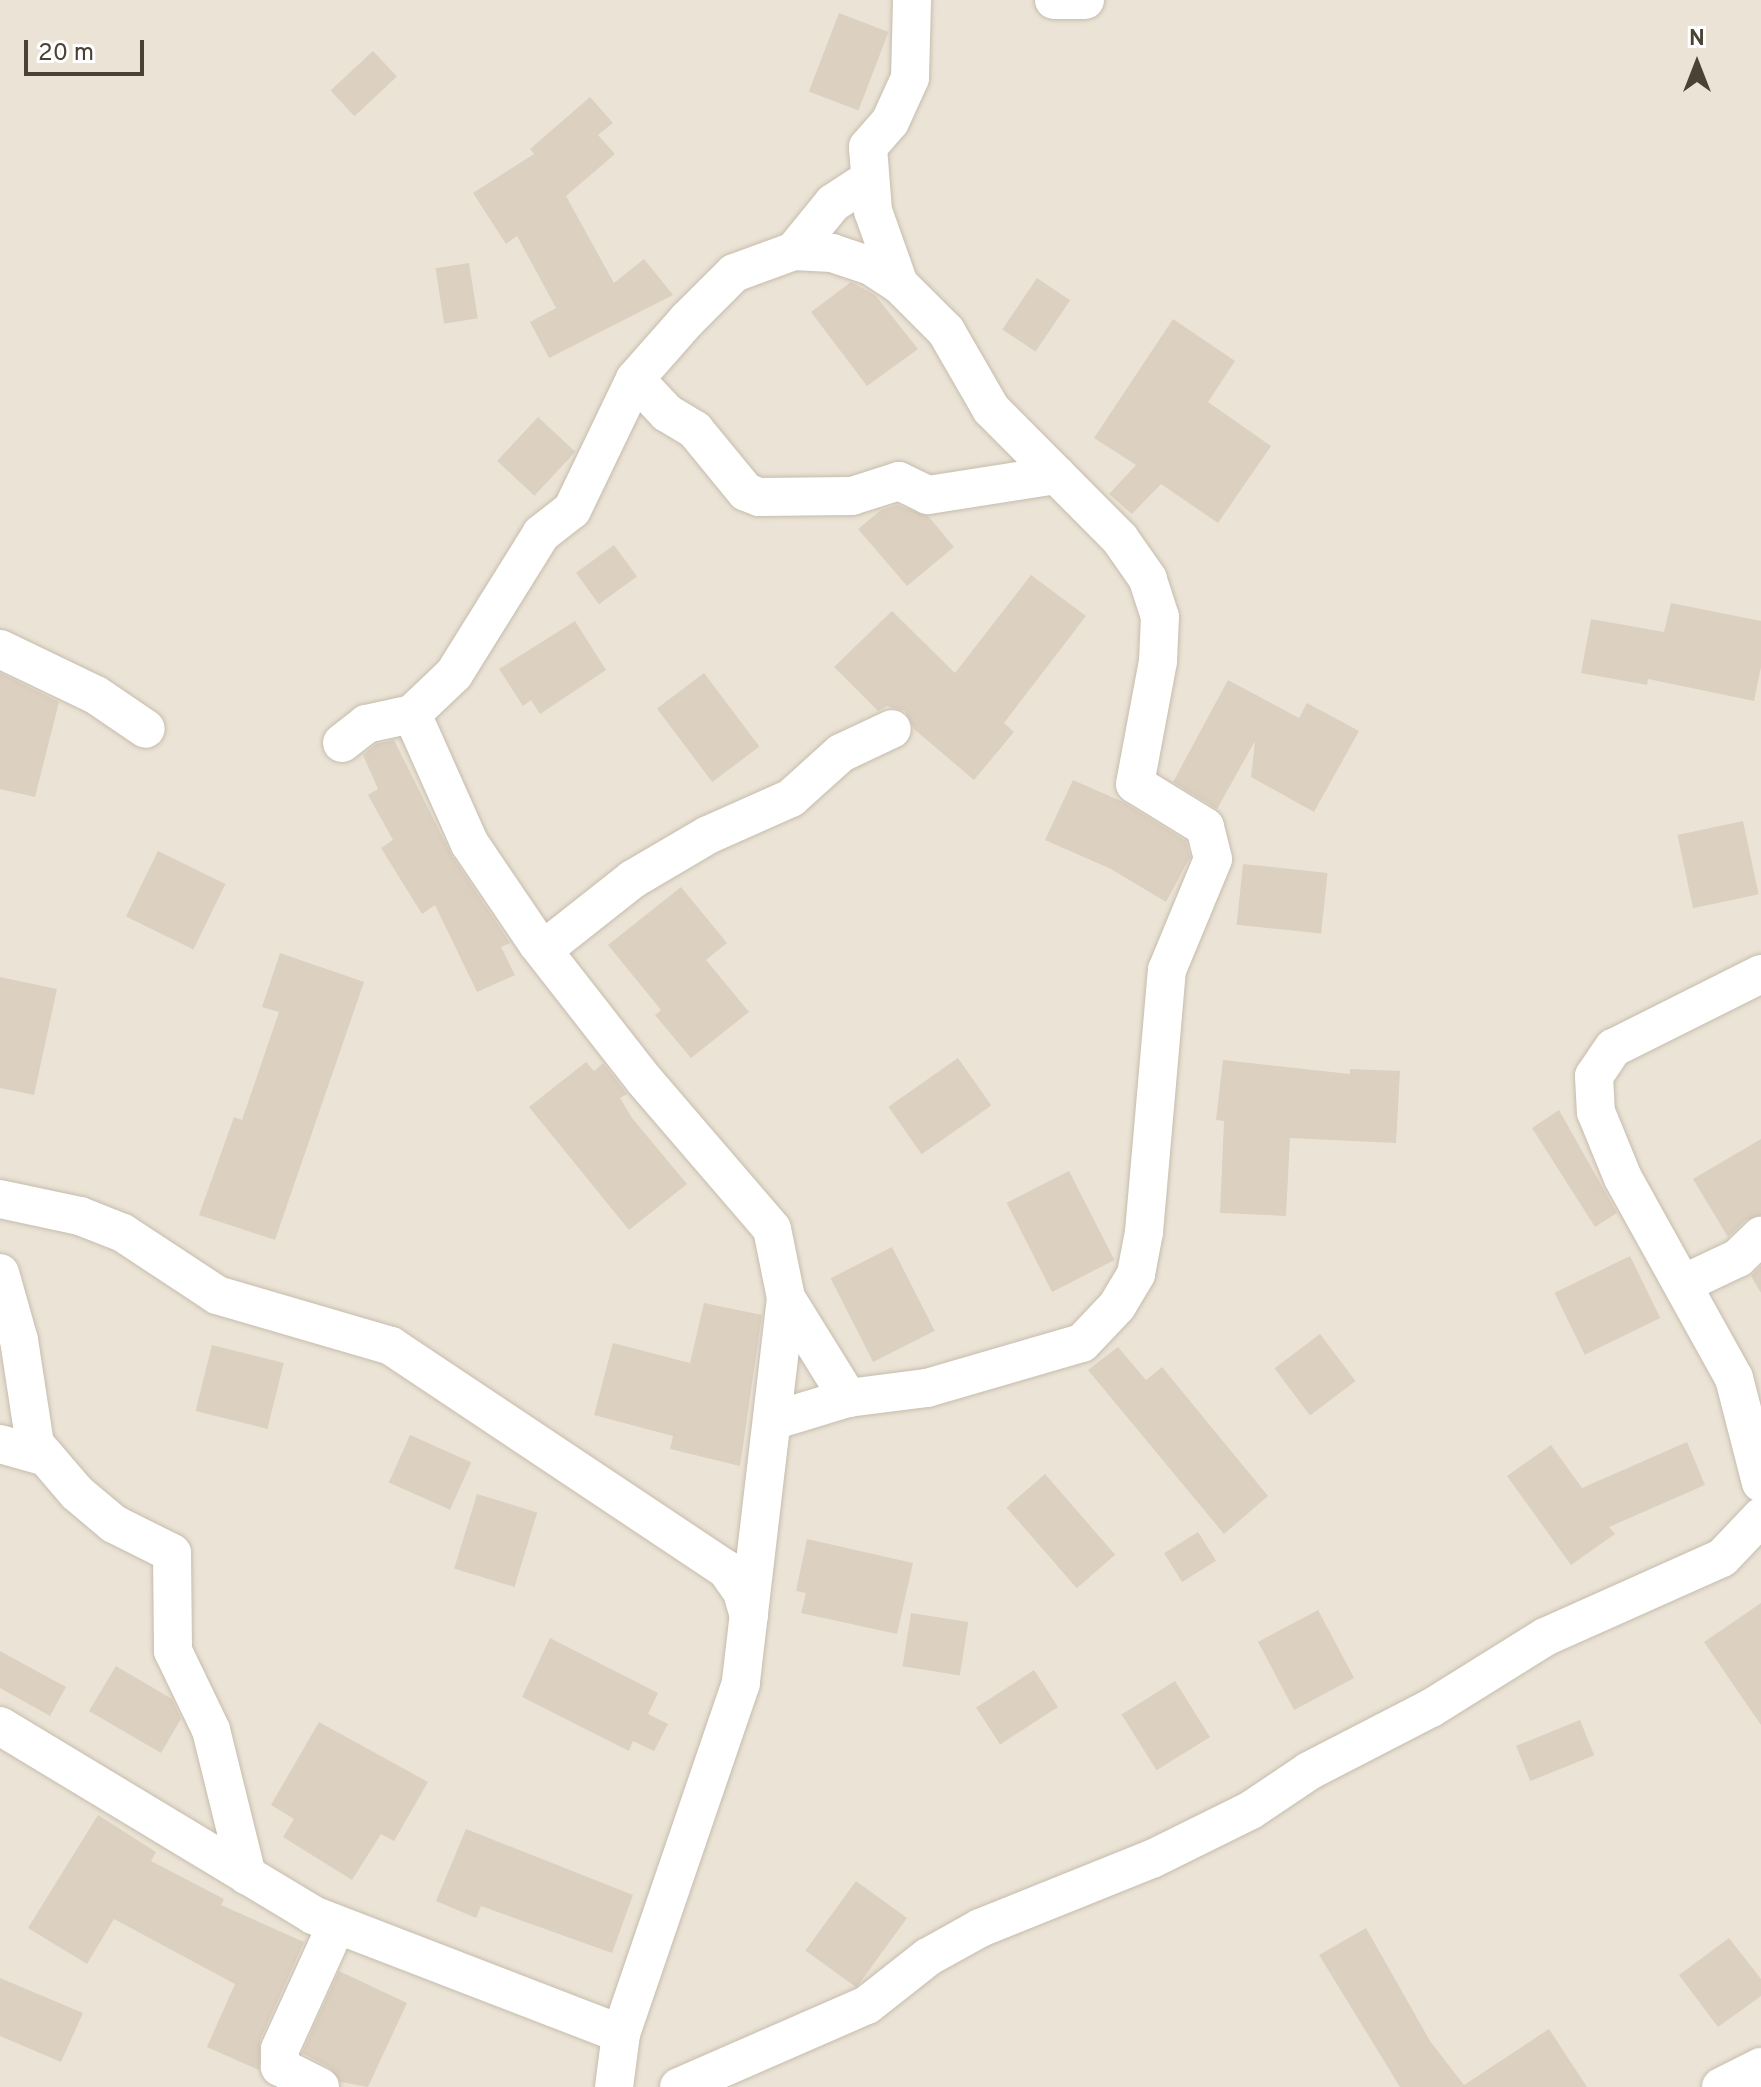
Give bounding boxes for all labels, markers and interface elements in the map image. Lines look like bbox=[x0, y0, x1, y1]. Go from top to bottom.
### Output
scale bar bbox=[28, 24, 148, 74]
north arrow bbox=[1657, 24, 1737, 104]
text: N bbox=[1689, 26, 1705, 53]
text: 20 m bbox=[38, 39, 94, 69]

